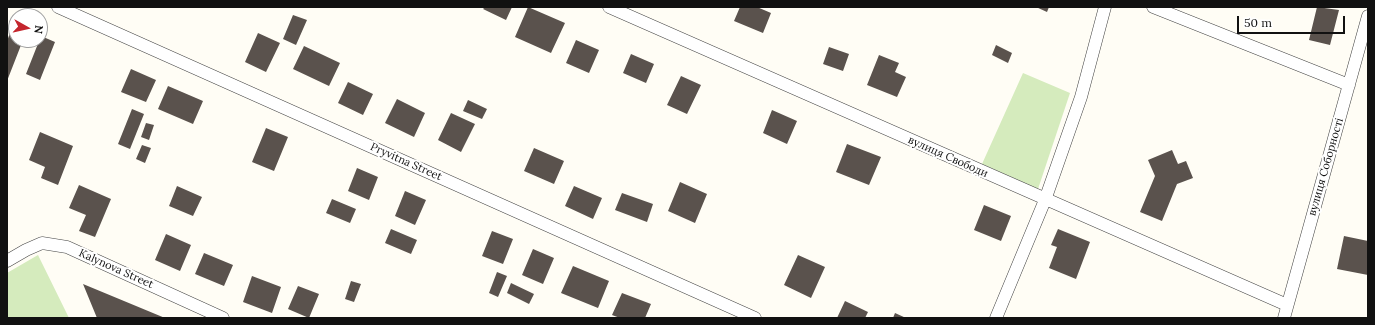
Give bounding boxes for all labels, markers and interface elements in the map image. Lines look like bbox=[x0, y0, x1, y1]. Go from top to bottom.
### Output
north arrow bbox=[8, 8, 48, 48]
scale bar bbox=[1239, 8, 1347, 34]
text: 50 m bbox=[1244, 15, 1272, 30]
text: N bbox=[31, 24, 46, 35]
street label: вулиця Соборності bbox=[1306, 116, 1346, 218]
street label: вулиця Свободи bbox=[906, 133, 990, 181]
street label: Pryvitna Street bbox=[368, 140, 444, 184]
street label: Kalynova Street bbox=[77, 247, 155, 291]

